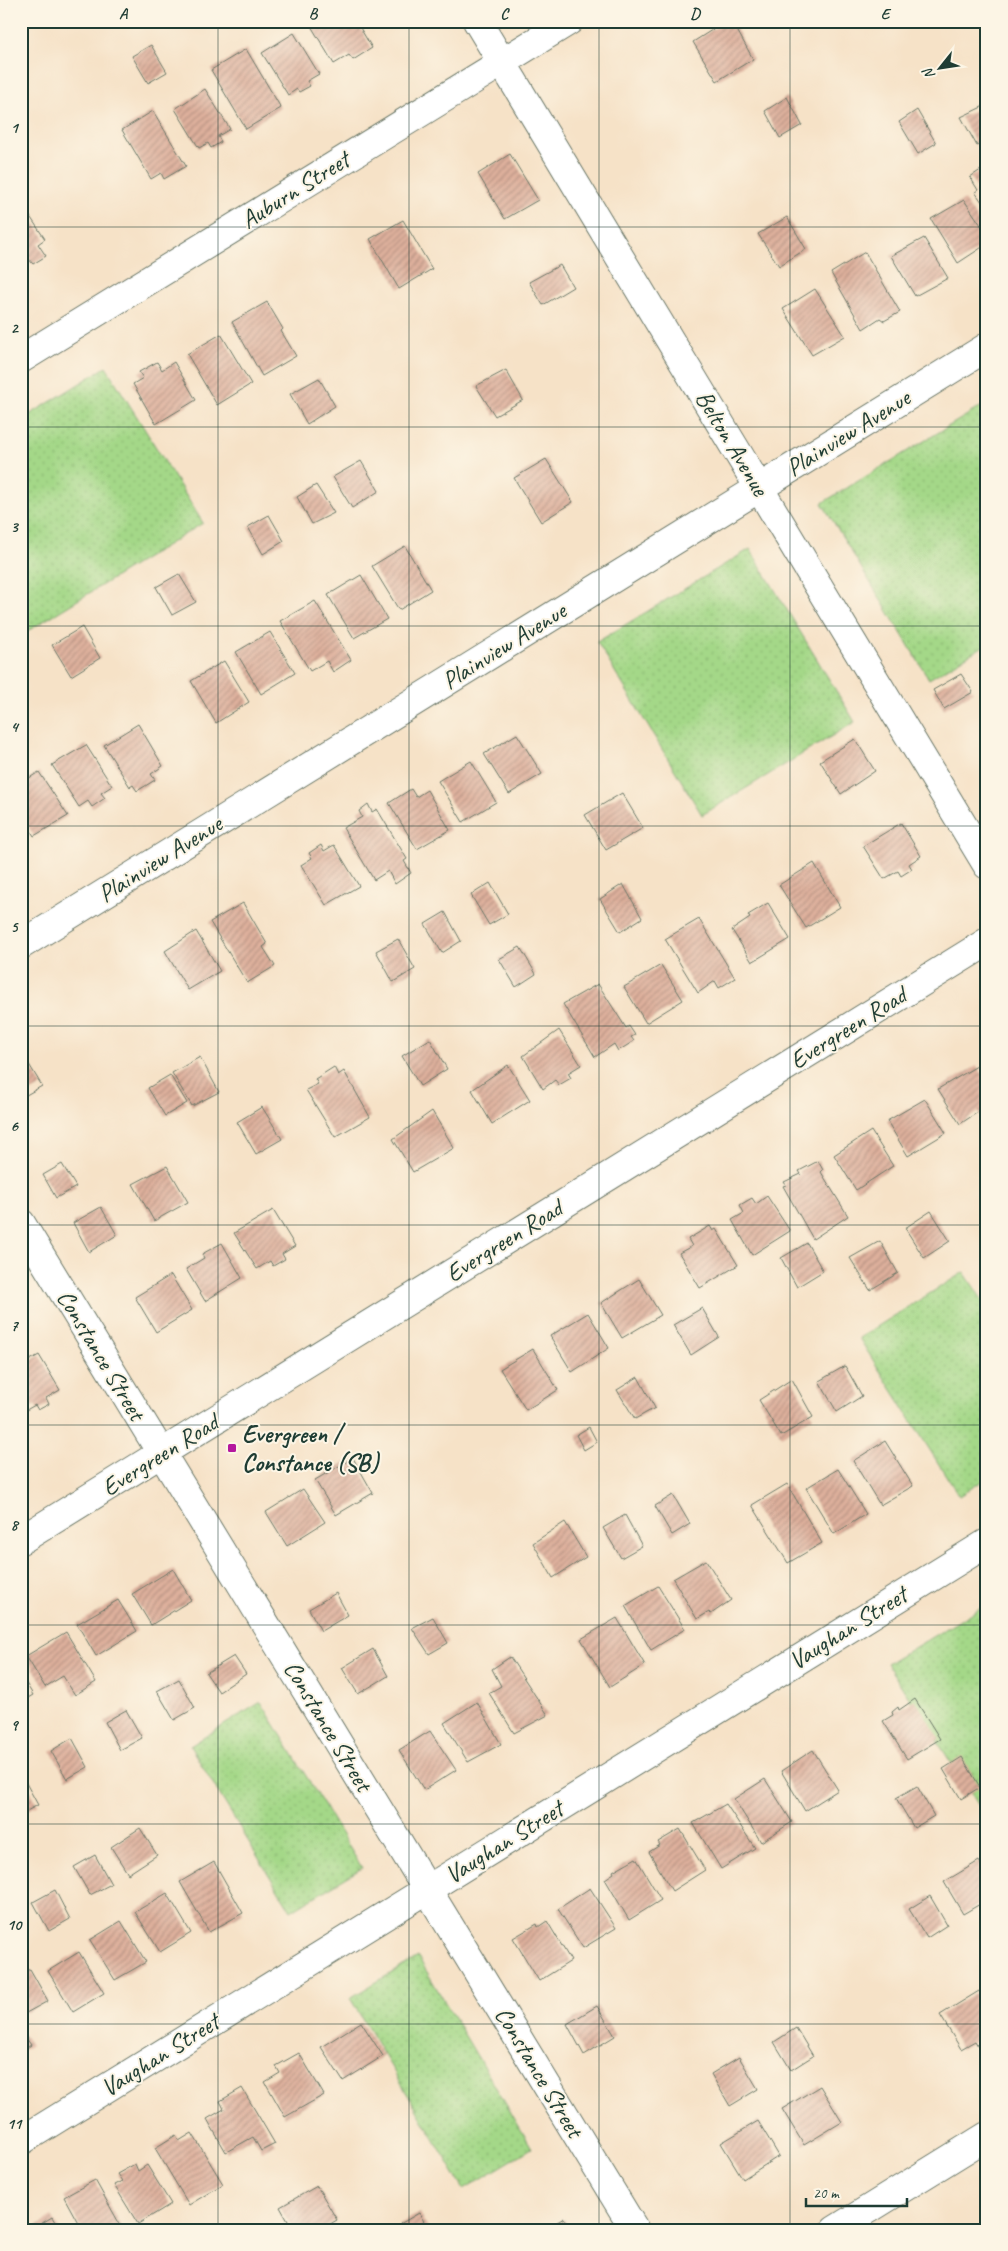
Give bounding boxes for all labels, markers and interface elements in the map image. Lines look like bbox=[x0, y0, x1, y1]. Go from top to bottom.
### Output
text: A bbox=[119, 4, 129, 24]
text: B bbox=[309, 4, 319, 24]
text: C bbox=[500, 4, 510, 24]
text: D bbox=[690, 4, 701, 24]
text: E bbox=[881, 4, 892, 24]
north arrow bbox=[916, 42, 966, 92]
text: N bbox=[918, 64, 939, 82]
text: 1 bbox=[10, 118, 19, 138]
street label: Auburn Street bbox=[235, 142, 358, 236]
text: 2 bbox=[10, 318, 19, 338]
street label: Plainview Avenue bbox=[780, 381, 918, 484]
street label: Belton Avenue bbox=[688, 384, 777, 503]
text: 3 bbox=[10, 517, 19, 537]
street label: Plainview Avenue bbox=[436, 594, 574, 697]
text: 4 bbox=[10, 717, 19, 737]
street label: Plainview Avenue bbox=[92, 807, 230, 910]
text: 5 bbox=[11, 917, 20, 937]
street label: Evergreen Road bbox=[784, 978, 915, 1076]
text: 6 bbox=[10, 1116, 19, 1136]
street label: Evergreen Road bbox=[440, 1191, 571, 1289]
street label: Constance Street bbox=[49, 1284, 154, 1429]
text: 7 bbox=[10, 1316, 19, 1336]
street label: Evergreen Road bbox=[96, 1405, 227, 1503]
place label: Evergreen / Constance (SB) bbox=[242, 1418, 380, 1479]
marker: Evergreen / Constance (SB) bbox=[226, 1442, 238, 1454]
text: 8 bbox=[10, 1515, 19, 1535]
street label: Vaughan Street bbox=[783, 1577, 916, 1677]
street label: Constance Street bbox=[276, 1655, 381, 1800]
text: 9 bbox=[10, 1715, 19, 1735]
street label: Vaughan Street bbox=[439, 1791, 572, 1891]
text: 10 bbox=[7, 1915, 23, 1935]
street label: Constance Street bbox=[487, 2001, 592, 2146]
street label: Vaughan Street bbox=[95, 2004, 228, 2104]
text: 11 bbox=[7, 2114, 23, 2134]
scale bar bbox=[806, 2176, 907, 2208]
text: 20 m bbox=[813, 2184, 840, 2203]

